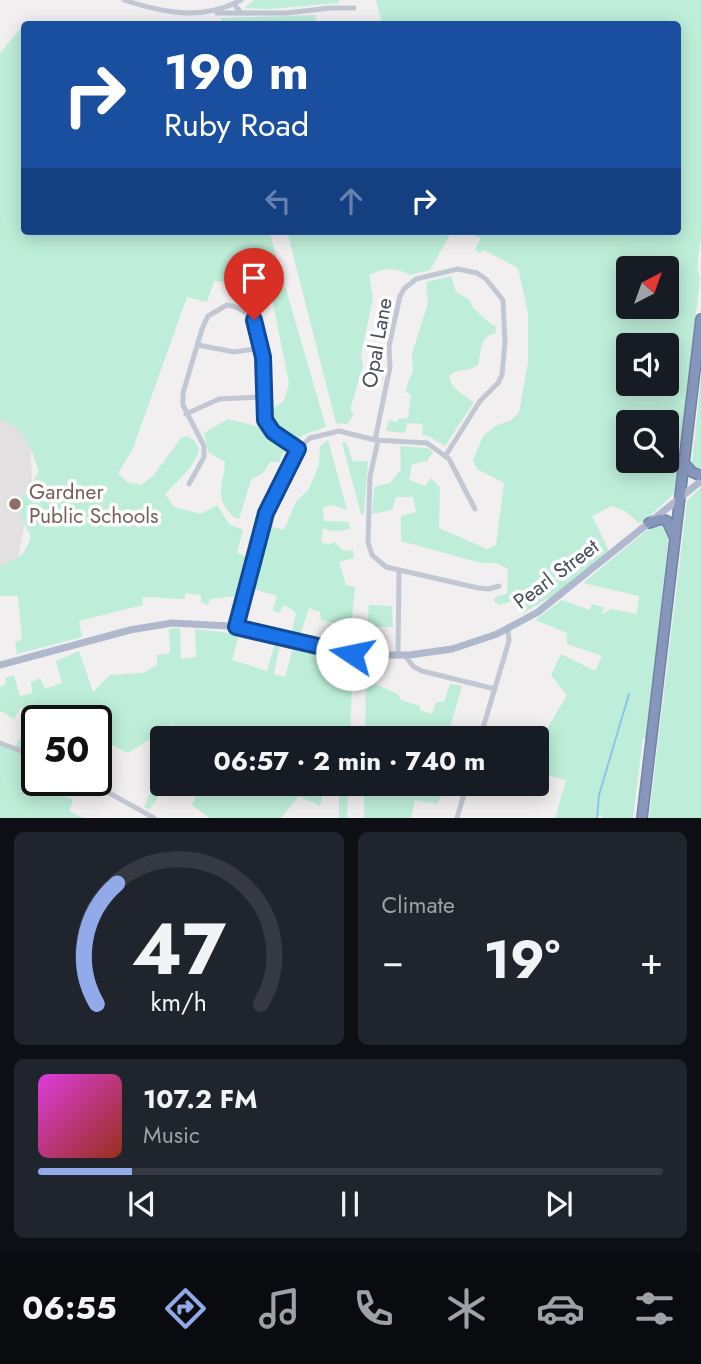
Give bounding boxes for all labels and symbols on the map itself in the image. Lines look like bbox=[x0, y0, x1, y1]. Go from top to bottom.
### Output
pin bbox=[224, 248, 284, 320]
north arrow bbox=[616, 256, 679, 318]
street label: Opal Lane bbox=[354, 295, 400, 391]
place label: Gardner Public Schools bbox=[29, 477, 159, 531]
marker: Gardner Public Schools bbox=[7, 496, 23, 512]
street label: Pearl Street bbox=[507, 532, 605, 616]
position arrow bbox=[315, 617, 389, 691]
speed limit sign: 50 bbox=[21, 705, 112, 796]

